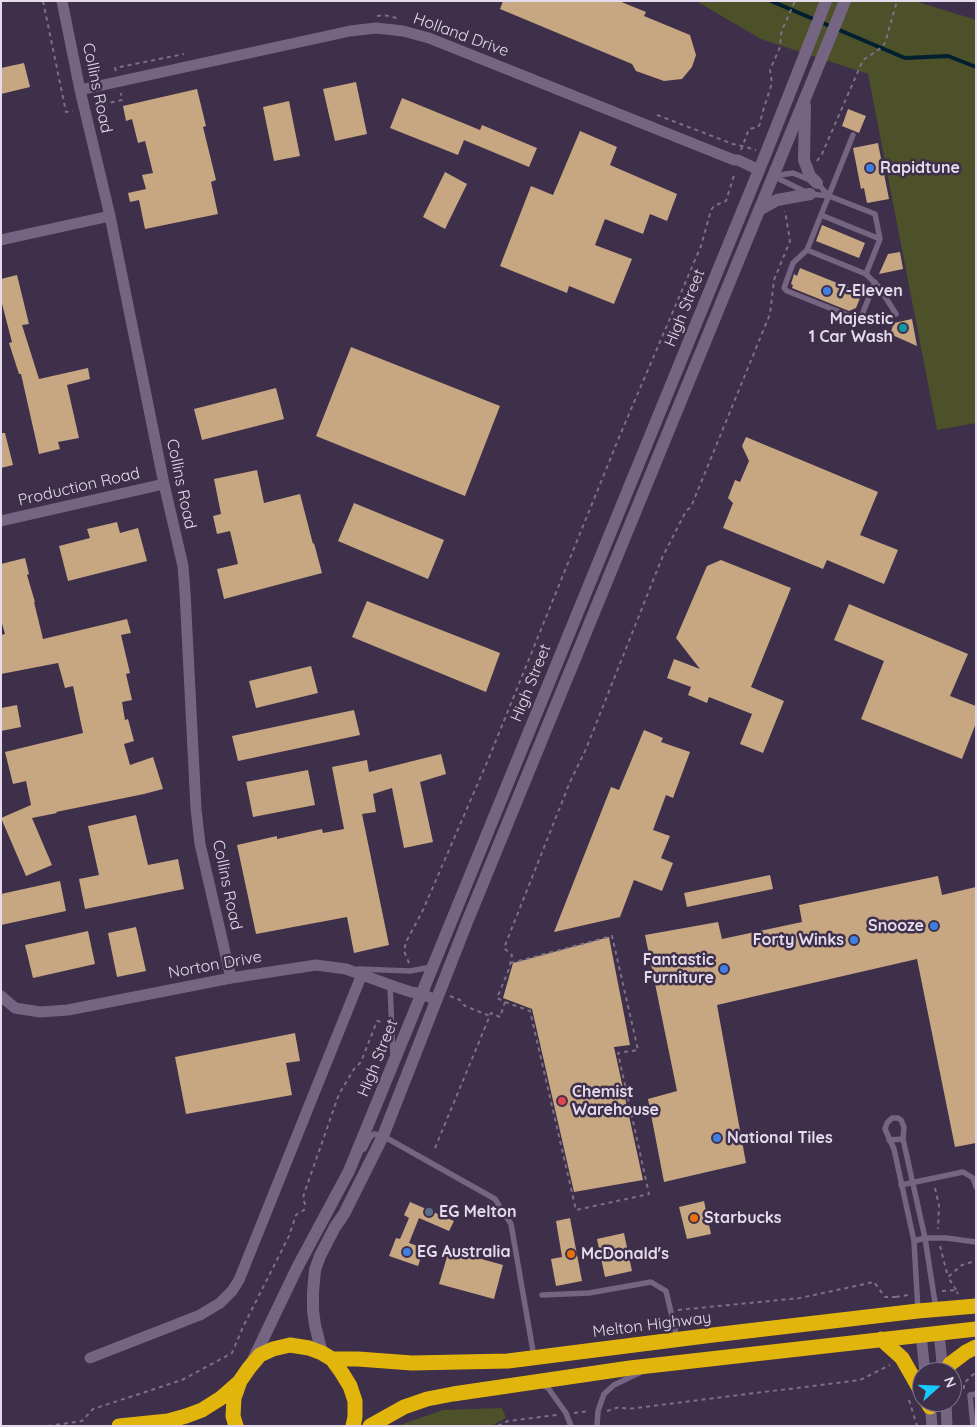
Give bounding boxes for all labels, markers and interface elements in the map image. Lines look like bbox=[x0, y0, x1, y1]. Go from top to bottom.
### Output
street label: Holland Drive bbox=[411, 9, 511, 61]
street label: Collins Road bbox=[78, 41, 116, 135]
place label: Rapidtune bbox=[880, 158, 960, 178]
marker: Rapidtune bbox=[864, 162, 876, 174]
street label: High Street bbox=[661, 266, 709, 350]
place label: 7-Eleven bbox=[837, 281, 903, 301]
marker: 7-Eleven bbox=[821, 285, 833, 297]
place label: Majestic 1 Car Wash bbox=[809, 309, 893, 347]
marker: Majestic 1 Car Wash bbox=[897, 322, 909, 334]
street label: Collins Road bbox=[162, 437, 200, 531]
street label: Production Road bbox=[16, 464, 142, 510]
street label: High Street bbox=[507, 641, 555, 725]
street label: Collins Road bbox=[208, 838, 246, 932]
place label: Snooze bbox=[868, 916, 924, 936]
marker: Snooze bbox=[928, 920, 940, 932]
place label: Forty Winks bbox=[753, 930, 844, 950]
marker: Forty Winks bbox=[848, 934, 860, 946]
street label: Norton Drive bbox=[167, 947, 263, 983]
place label: Fantastic Furniture bbox=[643, 950, 714, 988]
marker: Fantastic Furniture bbox=[718, 963, 730, 975]
street label: High Street bbox=[354, 1016, 402, 1100]
place label: Chemist Warehouse bbox=[572, 1082, 659, 1120]
marker: Chemist Warehouse bbox=[556, 1095, 568, 1107]
place label: National Tiles bbox=[727, 1128, 833, 1148]
marker: National Tiles bbox=[711, 1132, 723, 1144]
place label: EG Melton bbox=[439, 1202, 517, 1222]
marker: EG Melton bbox=[423, 1206, 435, 1218]
place label: Starbucks bbox=[704, 1208, 782, 1228]
marker: Starbucks bbox=[688, 1212, 700, 1224]
place label: EG Australia bbox=[417, 1242, 510, 1262]
place label: McDonald's bbox=[581, 1244, 669, 1264]
marker: EG Australia bbox=[401, 1246, 413, 1258]
marker: McDonald's bbox=[565, 1248, 577, 1260]
street label: Melton Highway bbox=[592, 1308, 712, 1342]
north arrow bbox=[912, 1362, 962, 1412]
text: N bbox=[940, 1374, 960, 1390]

